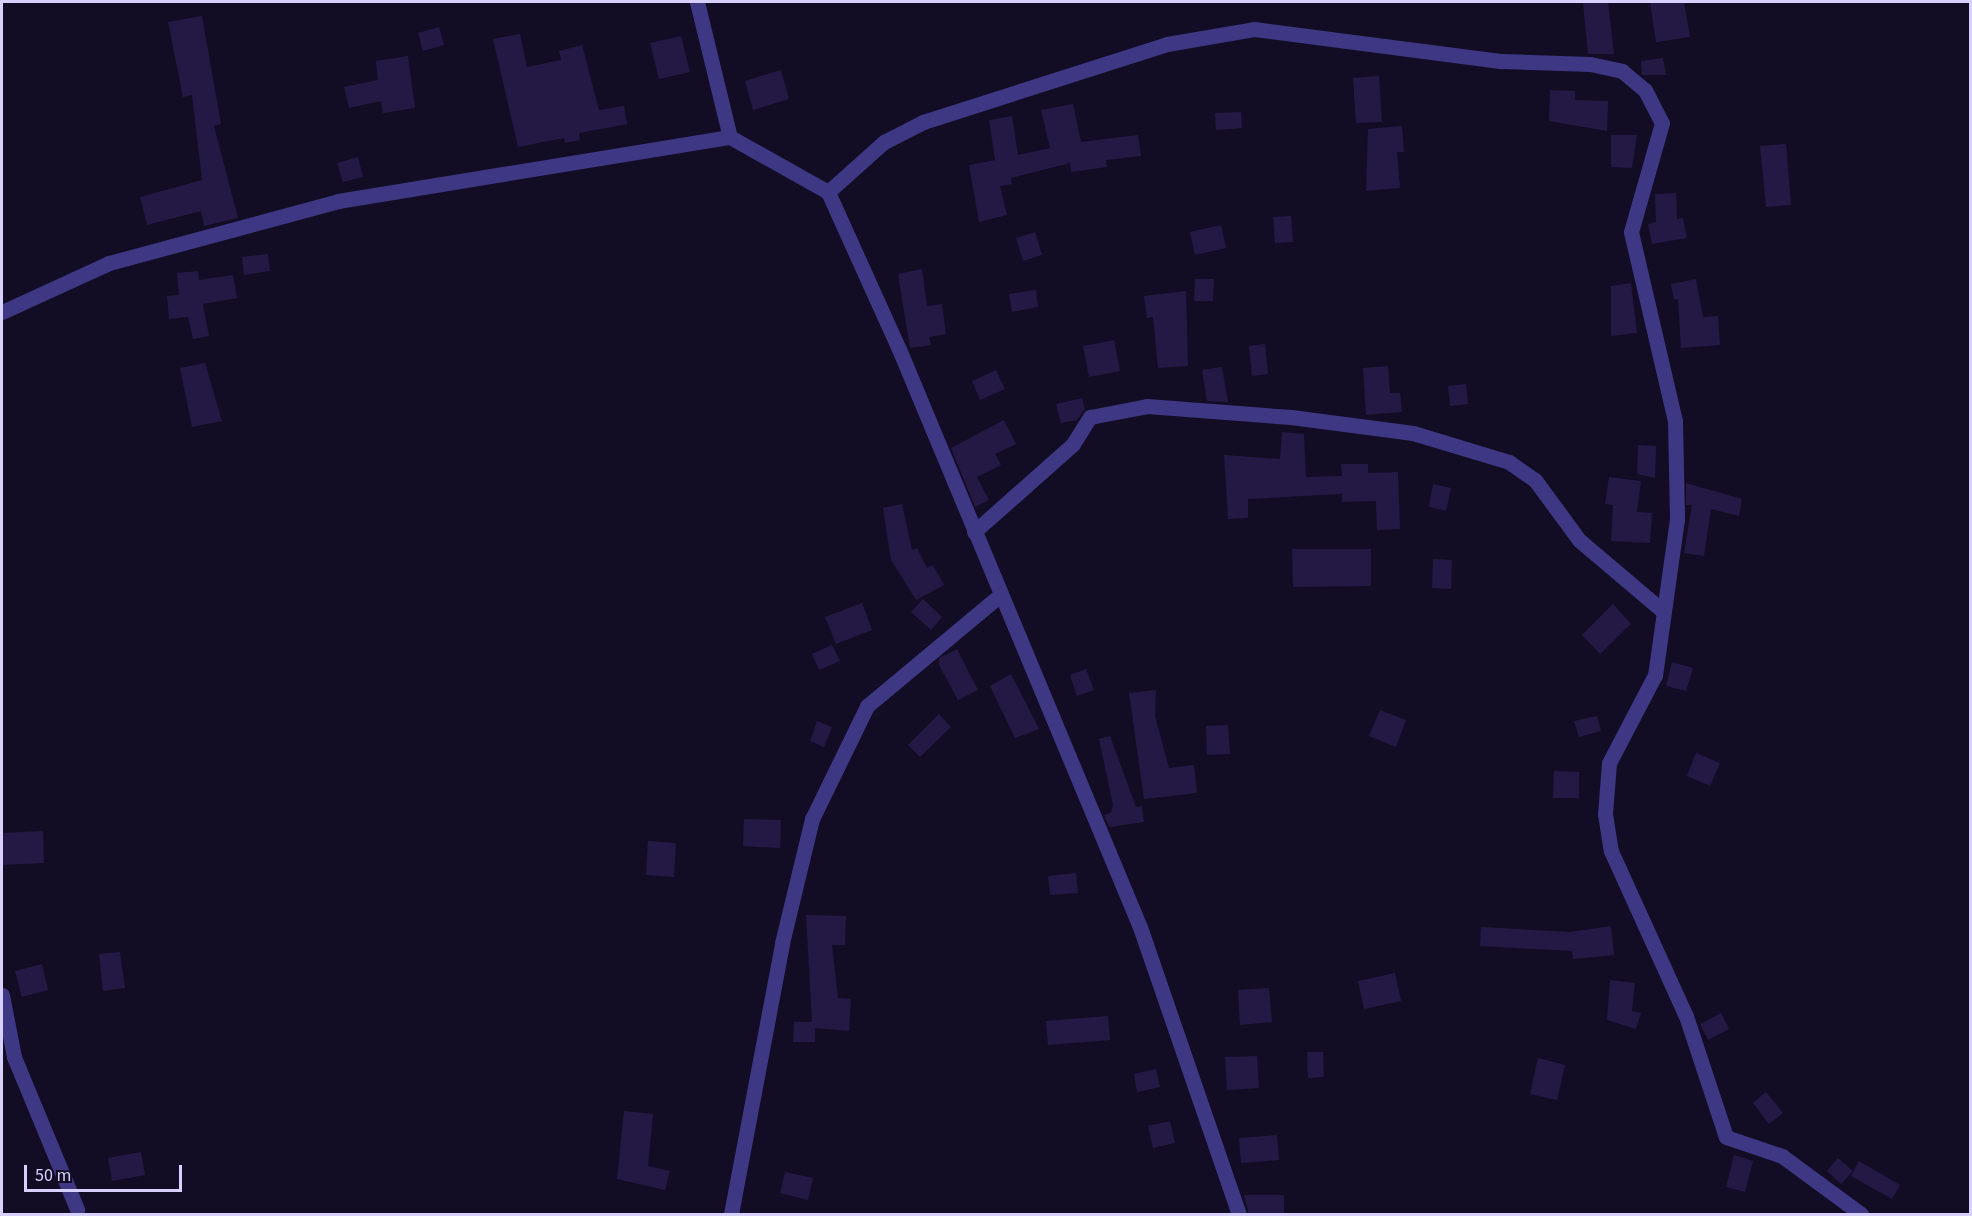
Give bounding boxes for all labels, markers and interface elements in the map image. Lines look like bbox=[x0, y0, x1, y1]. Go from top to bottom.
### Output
scale bar bbox=[27, 1153, 184, 1191]
text: 50 m bbox=[35, 1163, 71, 1188]

